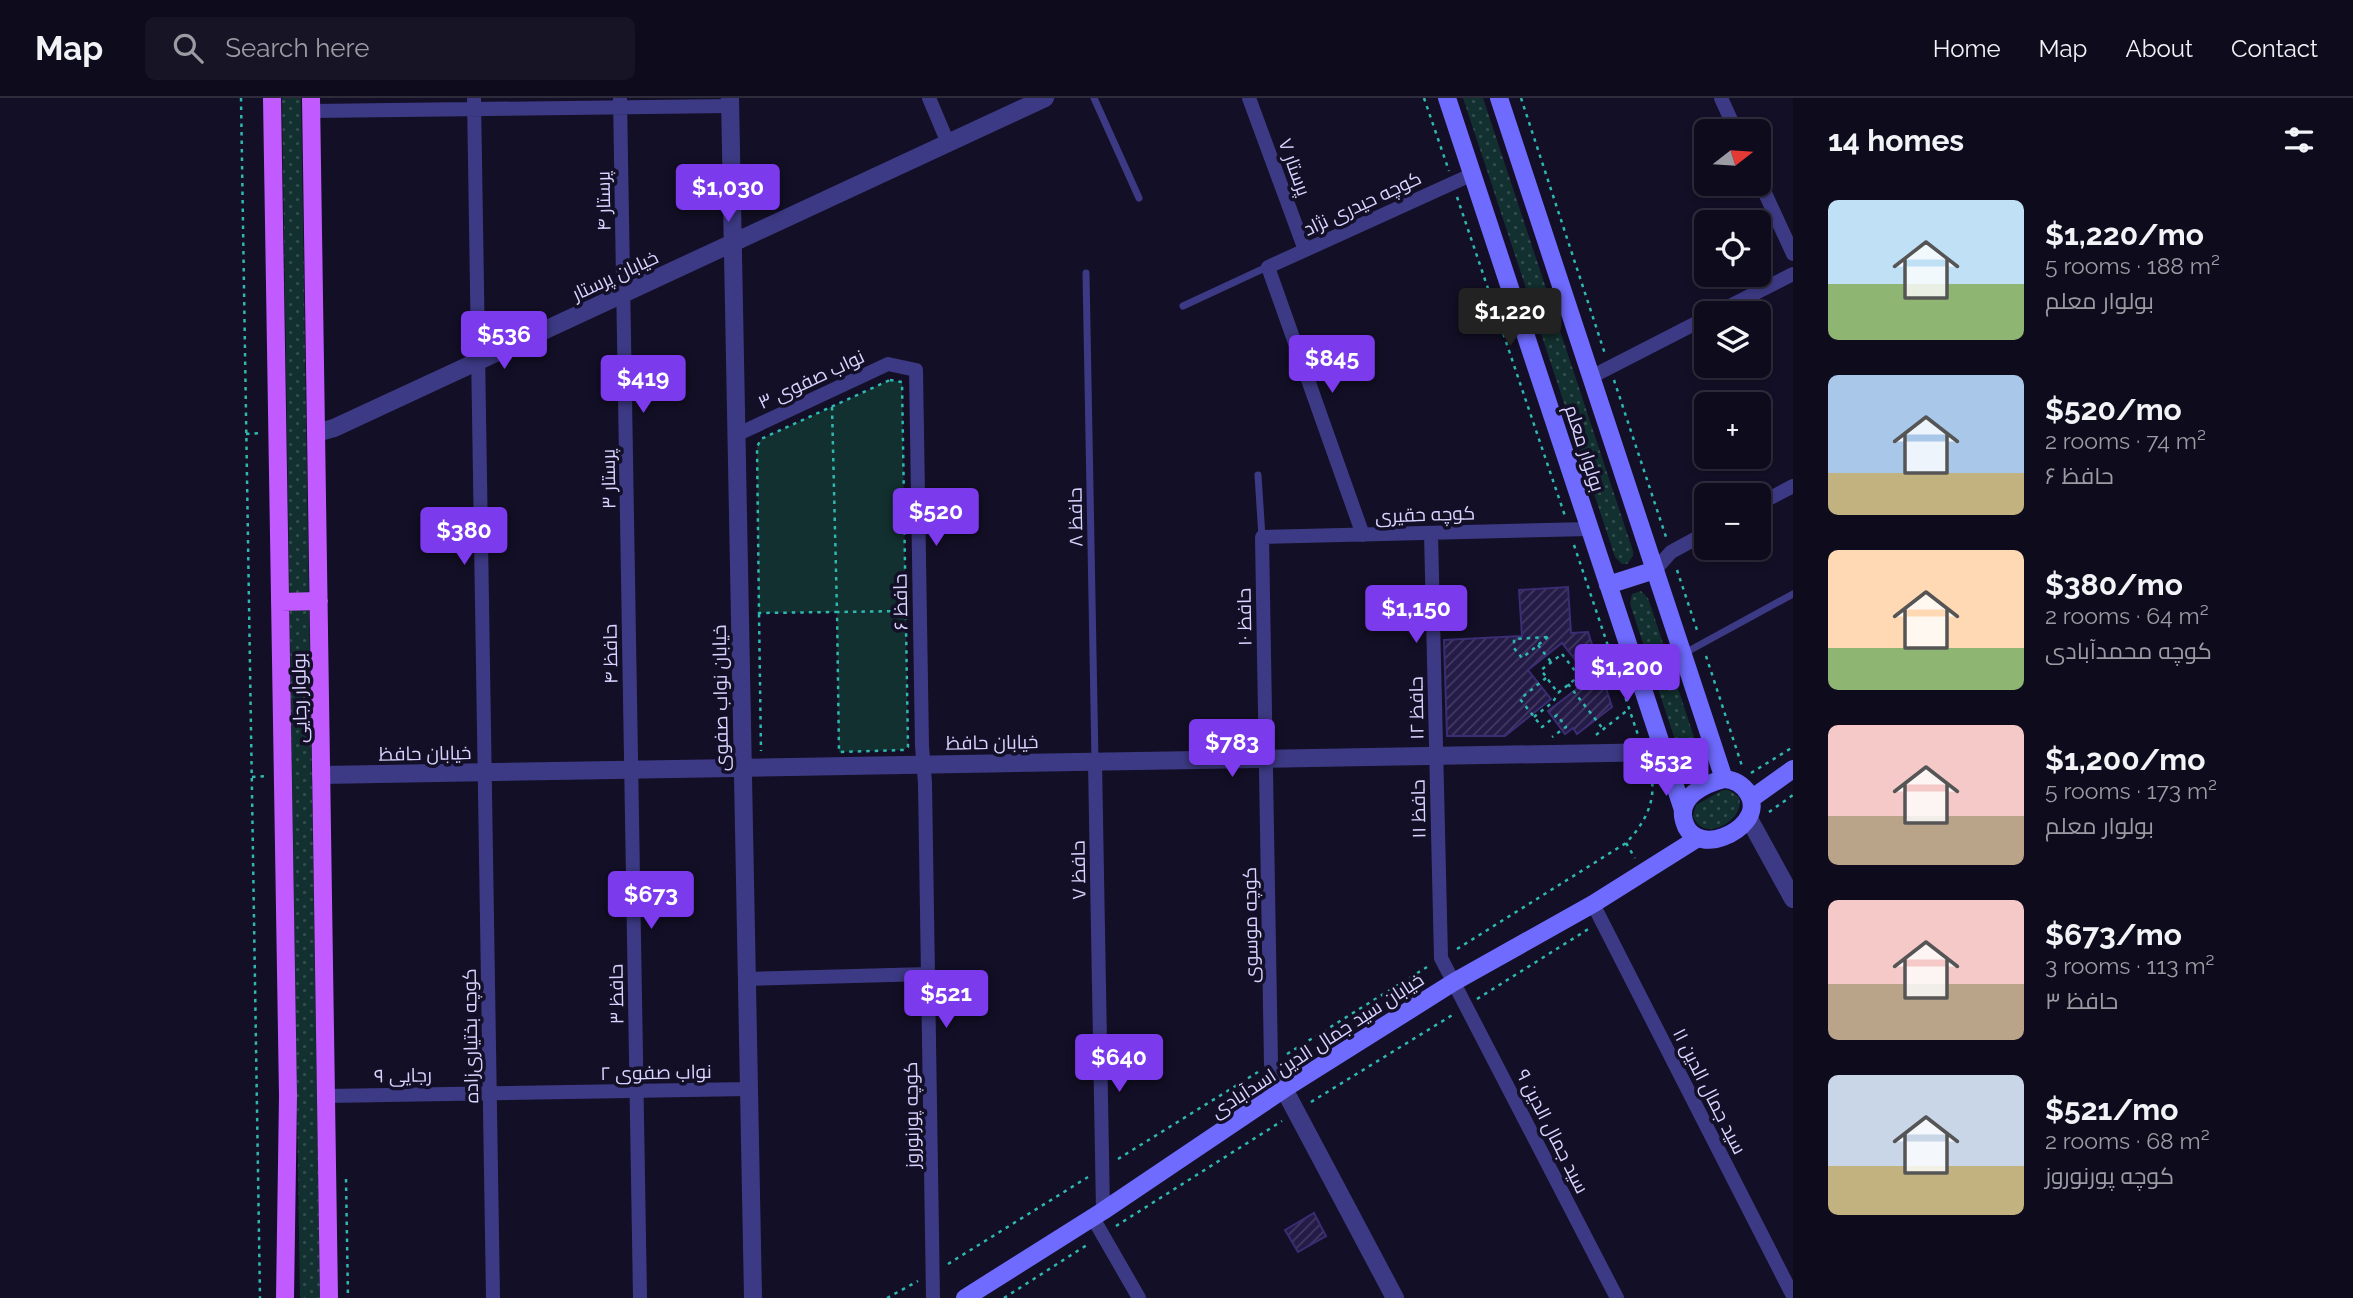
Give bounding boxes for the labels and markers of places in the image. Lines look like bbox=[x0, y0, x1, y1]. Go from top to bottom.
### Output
pin: $1,030 bbox=[671, 164, 785, 224]
pin: $1,220 bbox=[1453, 288, 1567, 348]
pin: $536 bbox=[463, 312, 545, 371]
pin: $845 bbox=[1291, 336, 1373, 395]
pin: $419 bbox=[602, 356, 684, 415]
pin: $520 bbox=[895, 489, 977, 548]
pin: $380 bbox=[423, 508, 505, 567]
pin: $1,150 bbox=[1359, 586, 1473, 645]
pin: $1,200 bbox=[1570, 644, 1684, 704]
pin: $783 bbox=[1191, 720, 1273, 779]
pin: $532 bbox=[1625, 738, 1707, 798]
pin: $673 bbox=[610, 872, 692, 931]
pin: $521 bbox=[905, 970, 987, 1030]
pin: $640 bbox=[1078, 1034, 1160, 1094]

